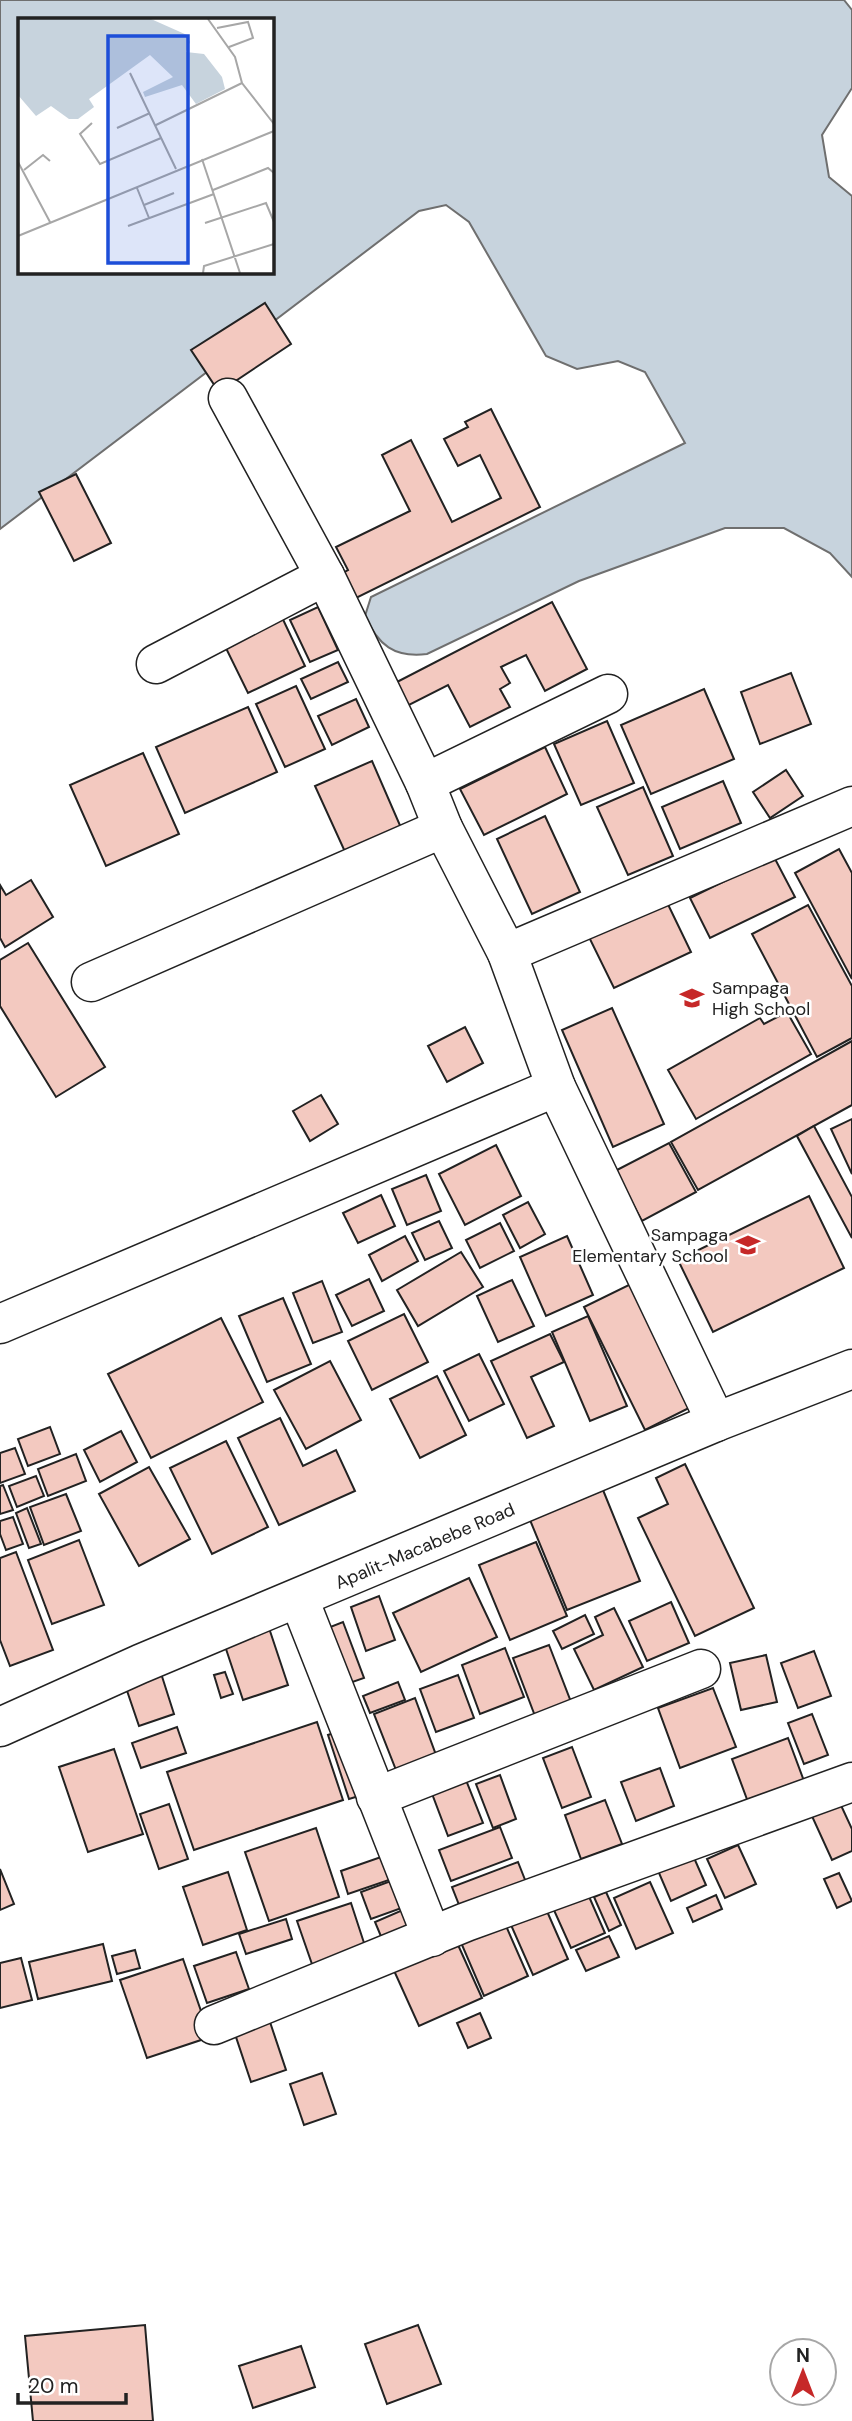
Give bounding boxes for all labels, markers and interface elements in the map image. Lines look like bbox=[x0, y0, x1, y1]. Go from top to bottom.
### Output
inset map bbox=[18, 18, 273, 273]
place label: Sampaga High School bbox=[712, 976, 810, 1021]
school or university icon: Sampaga High School bbox=[678, 984, 706, 1012]
place label: Sampaga Elementary School bbox=[572, 1223, 728, 1268]
school or university icon: Sampaga Elementary School bbox=[734, 1231, 762, 1259]
street label: Apalit-Macabebe Road bbox=[332, 1497, 518, 1595]
north arrow bbox=[768, 2337, 838, 2407]
text: N bbox=[796, 2343, 810, 2368]
scale bar bbox=[18, 2362, 126, 2406]
text: 20 m bbox=[28, 2372, 79, 2400]

